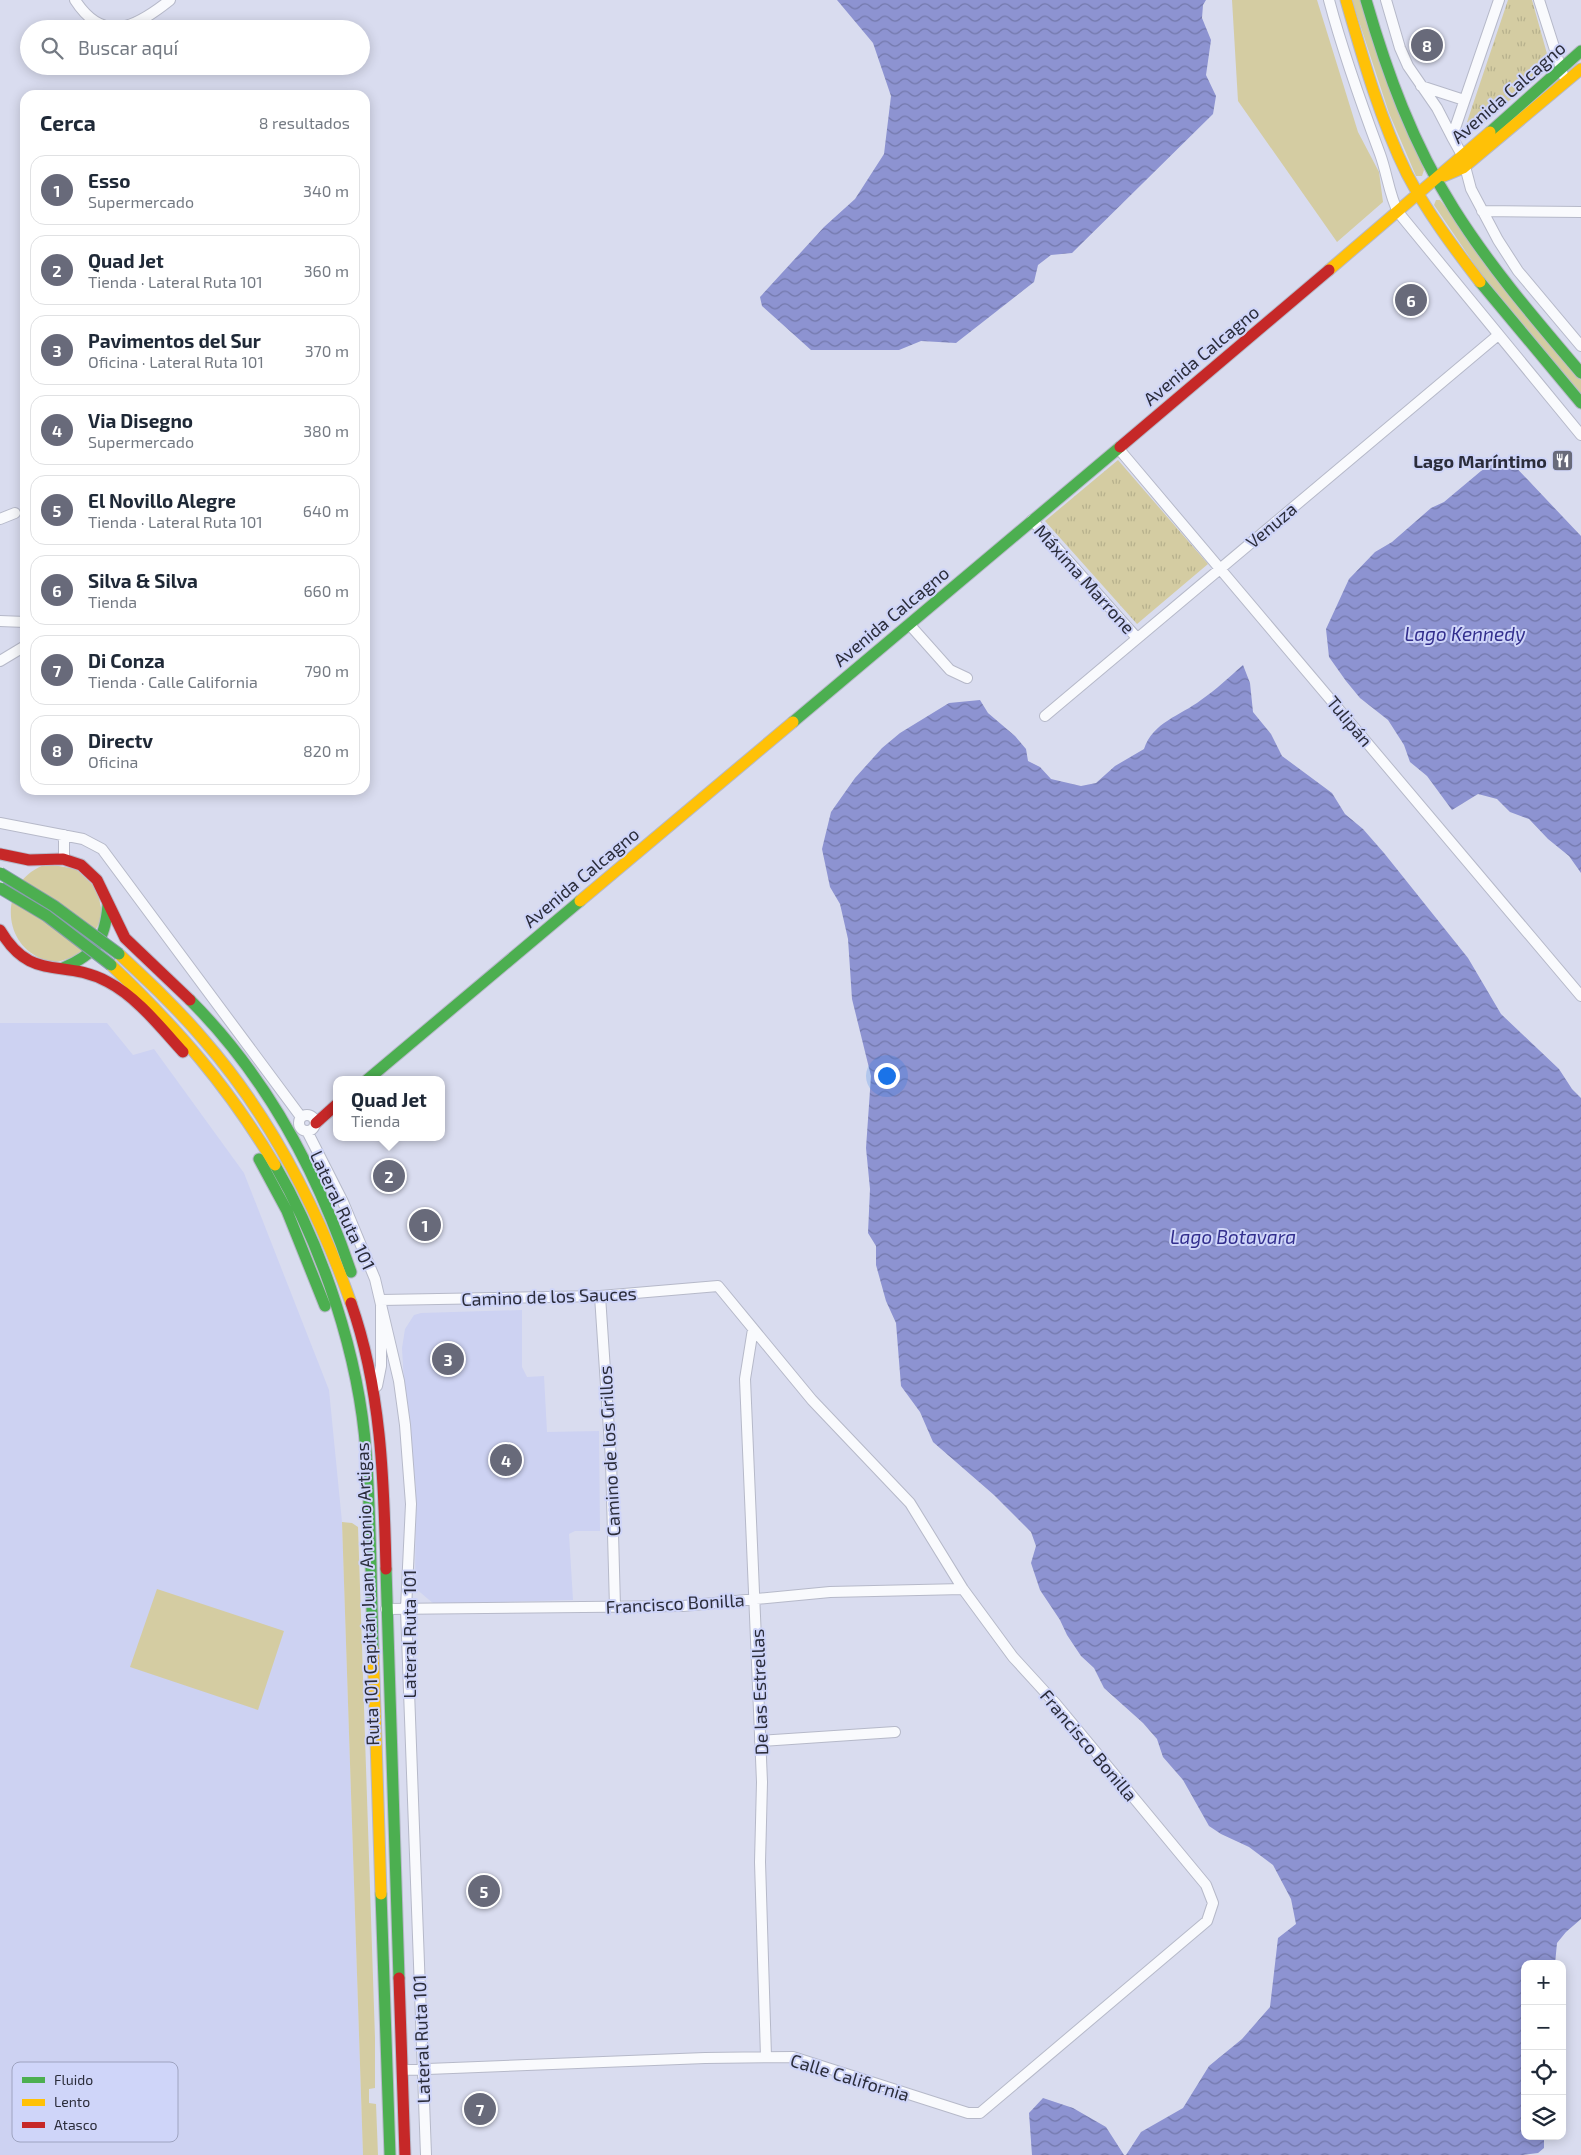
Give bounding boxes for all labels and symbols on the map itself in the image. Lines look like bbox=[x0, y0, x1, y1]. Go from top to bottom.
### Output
pin: 8 bbox=[1411, 26, 1443, 64]
street label: Avenida Calcagno bbox=[1446, 36, 1570, 148]
pin: 6 bbox=[1395, 281, 1427, 319]
street label: Avenida Calcagno bbox=[1139, 300, 1263, 410]
restaurant icon: Lago Maríntimo bbox=[1551, 449, 1575, 473]
place label: Lago Maríntimo bbox=[1413, 450, 1547, 472]
street label: Venuza bbox=[1241, 497, 1301, 553]
street label: Máxima Marrone bbox=[1030, 520, 1140, 638]
street label: Avenida Calcagno bbox=[829, 561, 953, 671]
water label: Lago Kennedy bbox=[1405, 622, 1525, 646]
street label: Tulipán bbox=[1322, 691, 1378, 751]
street label: Avenida Calcagno bbox=[519, 822, 643, 932]
your location bbox=[874, 1063, 900, 1089]
street label: Lateral Ruta 101 bbox=[306, 1147, 380, 1273]
pin: 2 bbox=[373, 1157, 405, 1195]
pin: 1 bbox=[409, 1206, 441, 1244]
water label: Lago Botavara bbox=[1170, 1225, 1296, 1248]
street label: Camino de los Sauces bbox=[461, 1282, 637, 1310]
pin: 3 bbox=[432, 1340, 464, 1378]
street label: Camino de los Grillos bbox=[594, 1365, 624, 1537]
pin: 4 bbox=[490, 1441, 522, 1479]
street label: Ruta 101 Capitán Juan Antonio Artigas bbox=[351, 1442, 383, 1746]
street label: Lateral Ruta 101 bbox=[398, 1570, 420, 1699]
street label: Francisco Bonilla bbox=[605, 1588, 745, 1618]
street label: De las Estrellas bbox=[746, 1628, 772, 1756]
street label: Francisco Bonilla bbox=[1036, 1685, 1142, 1805]
pin: 5 bbox=[468, 1872, 500, 1910]
street label: Lateral Ruta 101 bbox=[408, 1974, 434, 2104]
street label: Calle California bbox=[788, 2048, 912, 2106]
legend bbox=[12, 2062, 178, 2142]
text: Fluido bbox=[54, 2071, 93, 2088]
pin: 7 bbox=[464, 2090, 496, 2128]
text: Lento bbox=[54, 2093, 90, 2110]
text: Atasco bbox=[54, 2116, 97, 2133]

